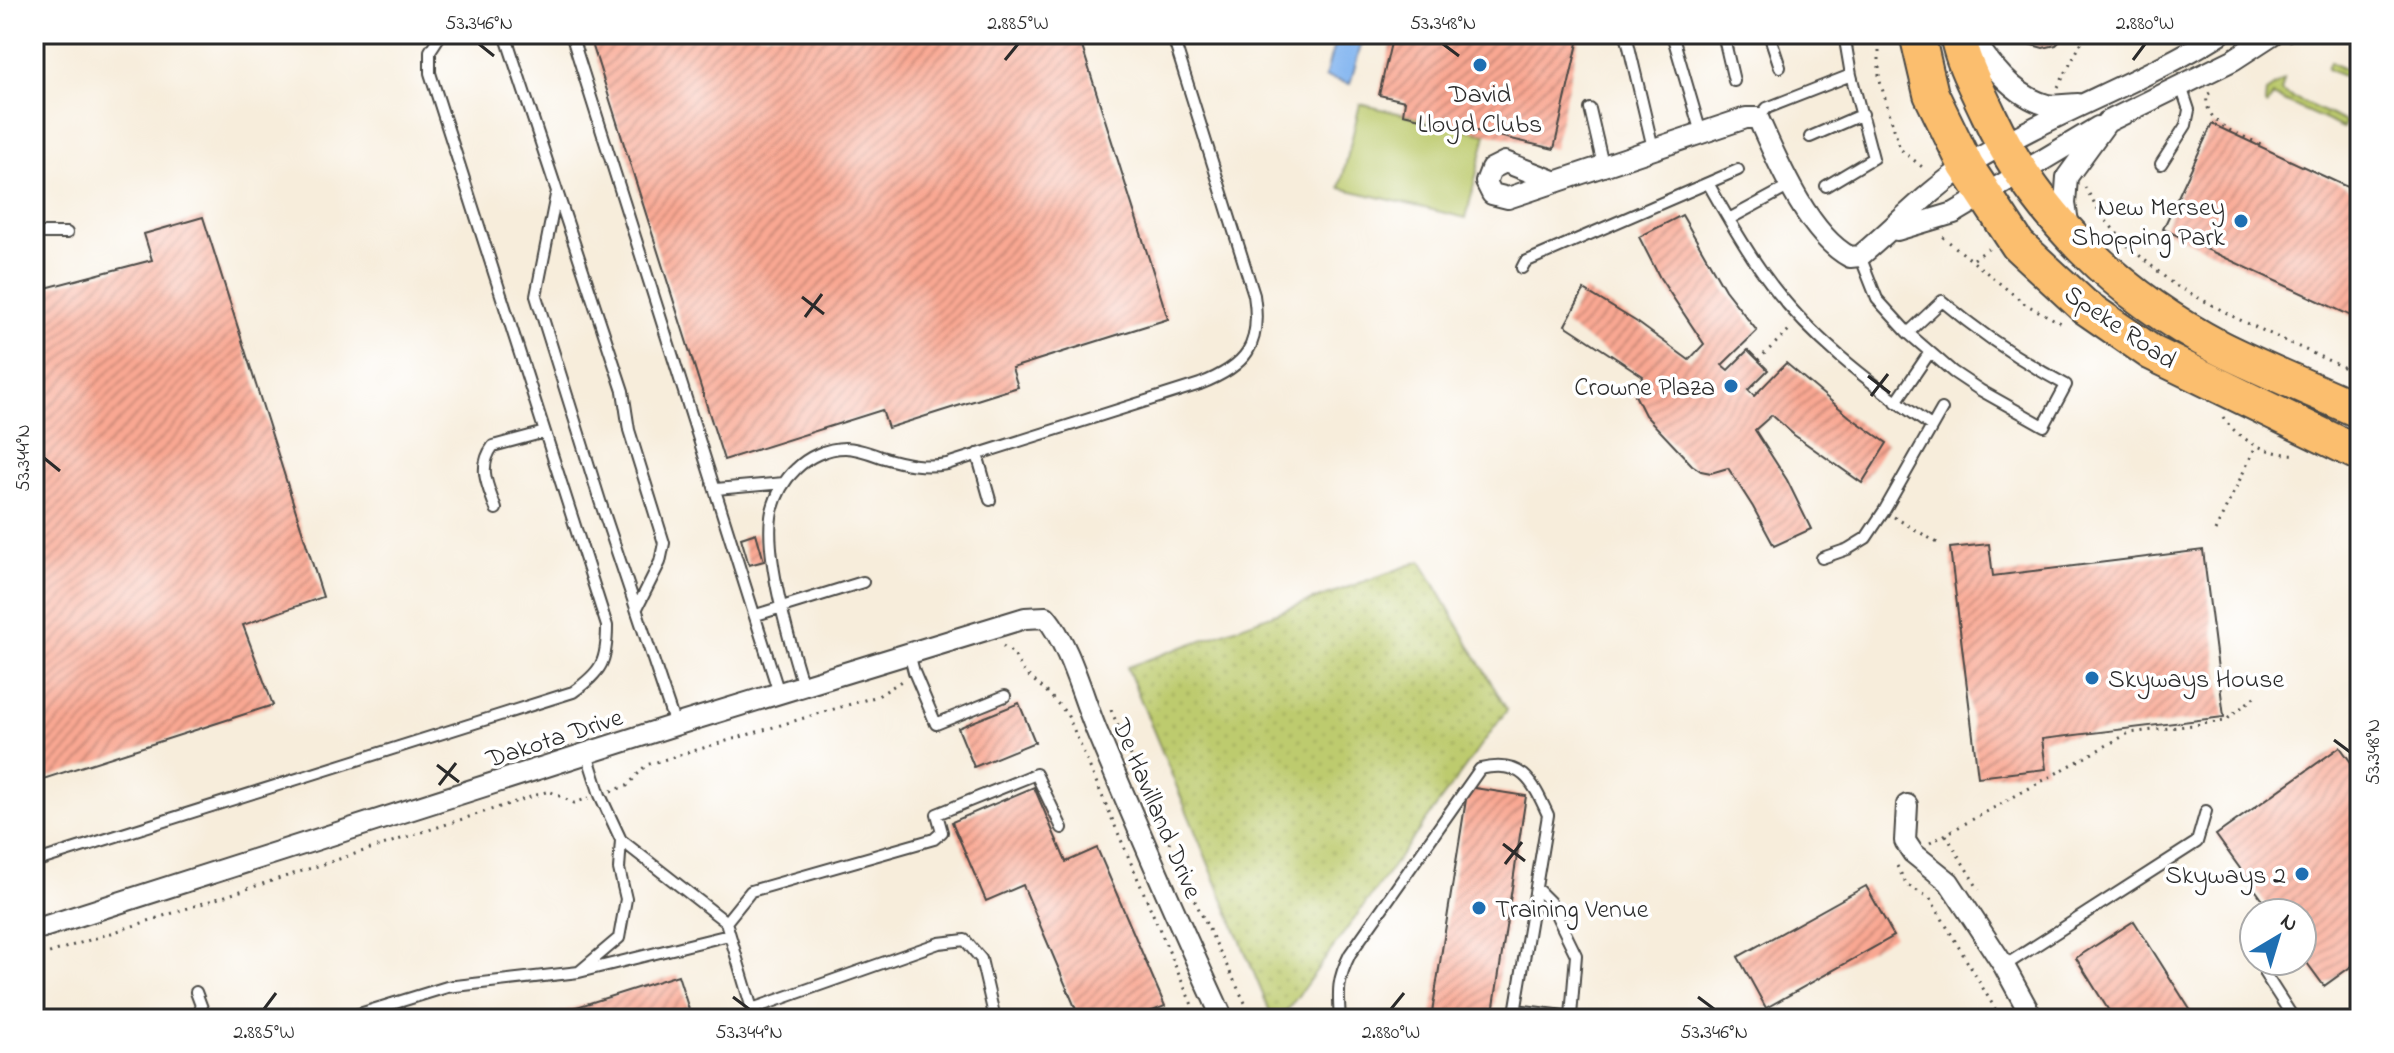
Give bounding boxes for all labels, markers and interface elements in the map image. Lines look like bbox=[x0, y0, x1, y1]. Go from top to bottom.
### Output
text: 53.346°N bbox=[445, 10, 513, 39]
text: 2.885°W bbox=[987, 10, 1049, 39]
text: 53.348°N bbox=[1410, 10, 1476, 39]
text: 2.880°W bbox=[2116, 10, 2174, 39]
marker: David Lloyd Clubs bbox=[1471, 56, 1489, 74]
place label: David Lloyd Clubs bbox=[1418, 77, 1542, 145]
place label: New Mersey Shopping Park bbox=[2071, 190, 2226, 258]
marker: New Mersey Shopping Park bbox=[2232, 212, 2250, 230]
street label: Speke Road bbox=[2055, 277, 2184, 380]
place label: Crowne Plaza bbox=[1574, 370, 1715, 408]
marker: Crowne Plaza bbox=[1722, 377, 1740, 395]
text: 53.344°N bbox=[10, 424, 39, 492]
place label: Skyways House bbox=[2108, 662, 2284, 700]
marker: Skyways House bbox=[2083, 669, 2101, 687]
street label: Dakota Drive bbox=[481, 700, 628, 780]
street label: De Havilland Drive bbox=[1100, 712, 1210, 905]
text: 53.348°N bbox=[2360, 719, 2389, 785]
place label: Skyways 2 bbox=[2165, 858, 2286, 896]
marker: Skyways 2 bbox=[2293, 865, 2311, 883]
place label: Training Venue bbox=[1495, 892, 1649, 930]
north arrow bbox=[2238, 897, 2318, 977]
marker: Training Venue bbox=[1470, 899, 1488, 917]
text: N bbox=[2273, 906, 2304, 941]
text: 2.885°W bbox=[233, 1019, 295, 1048]
text: 53.344°N bbox=[715, 1019, 783, 1048]
text: 2.880°W bbox=[1362, 1019, 1420, 1048]
text: 53.346°N bbox=[1680, 1019, 1748, 1048]

